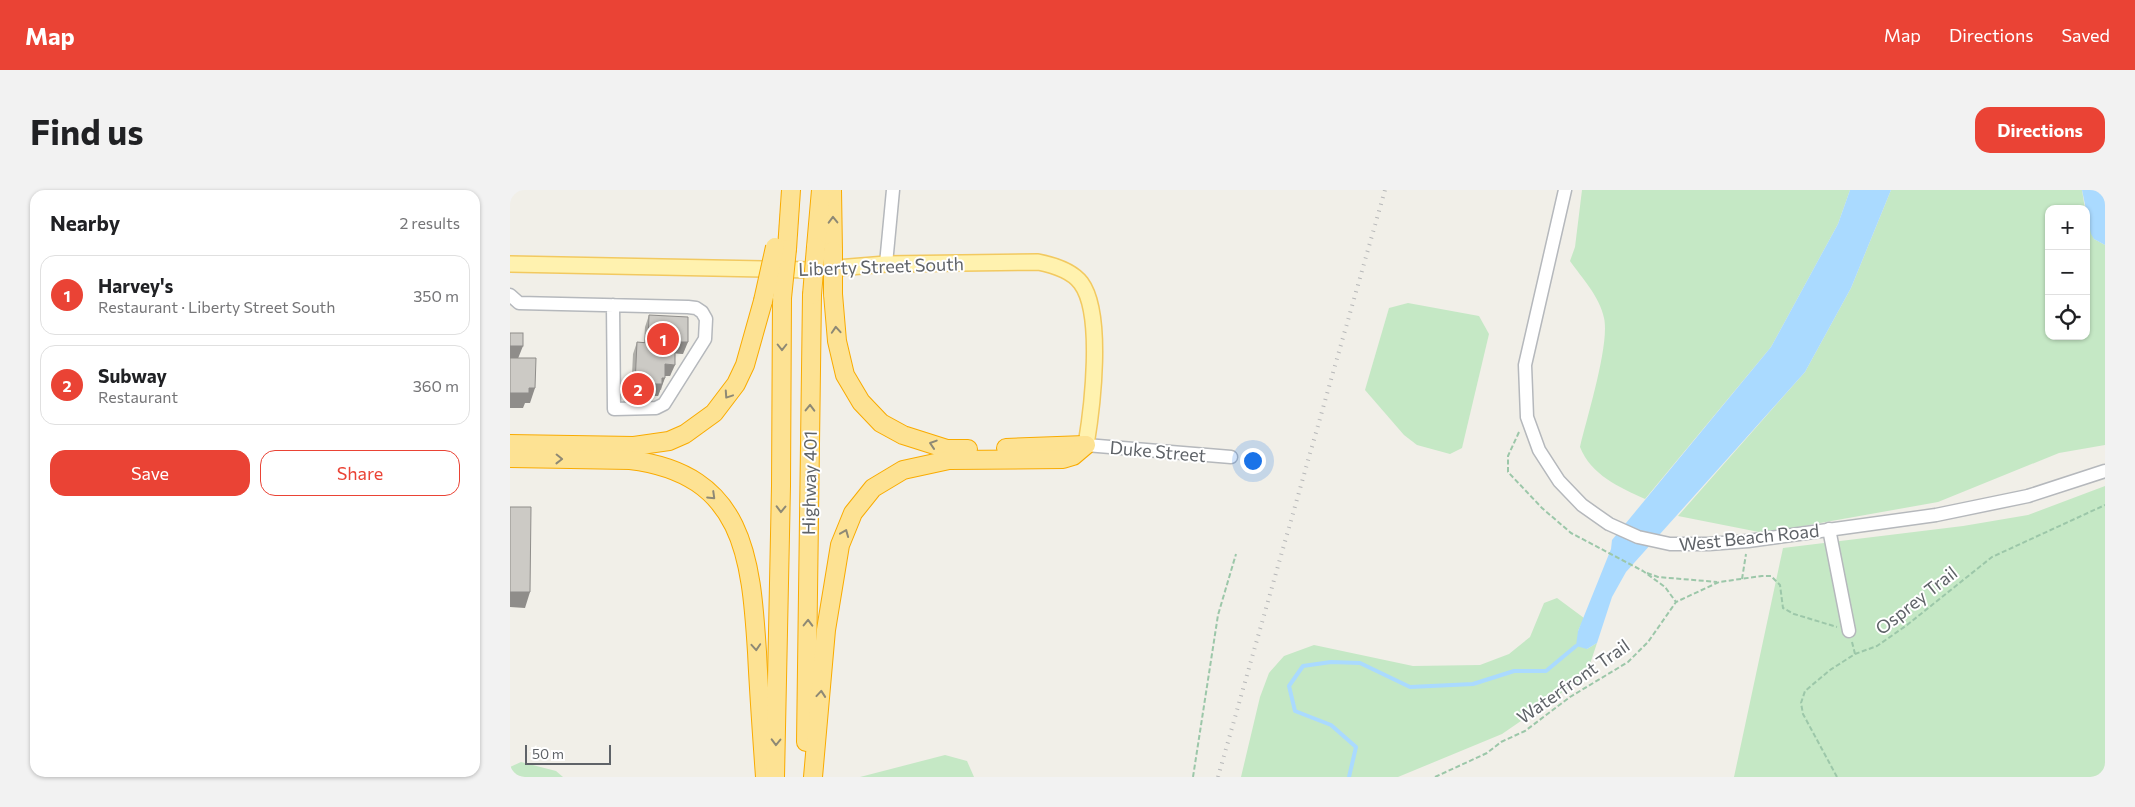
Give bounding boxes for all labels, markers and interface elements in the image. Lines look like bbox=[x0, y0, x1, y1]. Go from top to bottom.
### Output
text: Map bbox=[25, 21, 75, 50]
text: Map bbox=[1884, 24, 1921, 46]
text: Directions bbox=[1949, 24, 2033, 46]
text: Saved bbox=[2061, 24, 2110, 46]
button: Directions bbox=[1975, 107, 2105, 153]
text: Find us bbox=[30, 109, 144, 152]
map controls bbox=[2045, 205, 2090, 340]
button: + bbox=[2045, 205, 2090, 250]
text: Nearby bbox=[50, 210, 120, 235]
text: 2 results bbox=[399, 213, 460, 232]
one-way arrow bbox=[828, 216, 838, 224]
button: − bbox=[2045, 250, 2090, 295]
street label: Liberty Street South bbox=[798, 252, 964, 280]
text: Harvey's bbox=[98, 274, 173, 297]
text: 1 bbox=[63, 286, 71, 305]
text: 350 m bbox=[413, 286, 459, 305]
button: locate bbox=[2045, 295, 2090, 340]
text: Restaurant · Liberty Street South bbox=[98, 297, 335, 316]
pin: 1 bbox=[647, 320, 679, 358]
one-way arrow bbox=[831, 326, 842, 334]
one-way arrow bbox=[777, 344, 787, 351]
text: Subway bbox=[98, 364, 167, 387]
pin: 2 bbox=[622, 370, 654, 408]
text: 2 bbox=[62, 376, 72, 395]
text: 360 m bbox=[413, 376, 459, 395]
text: Restaurant bbox=[98, 387, 178, 406]
one-way arrow bbox=[725, 390, 735, 399]
one-way arrow bbox=[805, 404, 816, 412]
street label: Highway 401 bbox=[797, 431, 821, 535]
street label: Duke Street bbox=[1109, 436, 1207, 466]
one-way arrow bbox=[929, 440, 937, 450]
your location bbox=[1240, 448, 1266, 474]
button: Save bbox=[50, 450, 250, 496]
button: Share bbox=[260, 450, 460, 496]
one-way arrow bbox=[555, 454, 563, 464]
one-way arrow bbox=[706, 490, 715, 499]
one-way arrow bbox=[776, 506, 786, 514]
street label: West Beach Road bbox=[1678, 519, 1820, 555]
one-way arrow bbox=[838, 529, 849, 538]
street label: Osprey Trail bbox=[1871, 561, 1961, 639]
one-way arrow bbox=[802, 619, 813, 627]
street label: Waterfront Trail bbox=[1512, 634, 1634, 728]
one-way arrow bbox=[751, 643, 762, 651]
one-way arrow bbox=[815, 689, 826, 697]
one-way arrow bbox=[771, 738, 781, 746]
scale bar bbox=[525, 742, 611, 765]
text: 50 m bbox=[532, 745, 564, 762]

